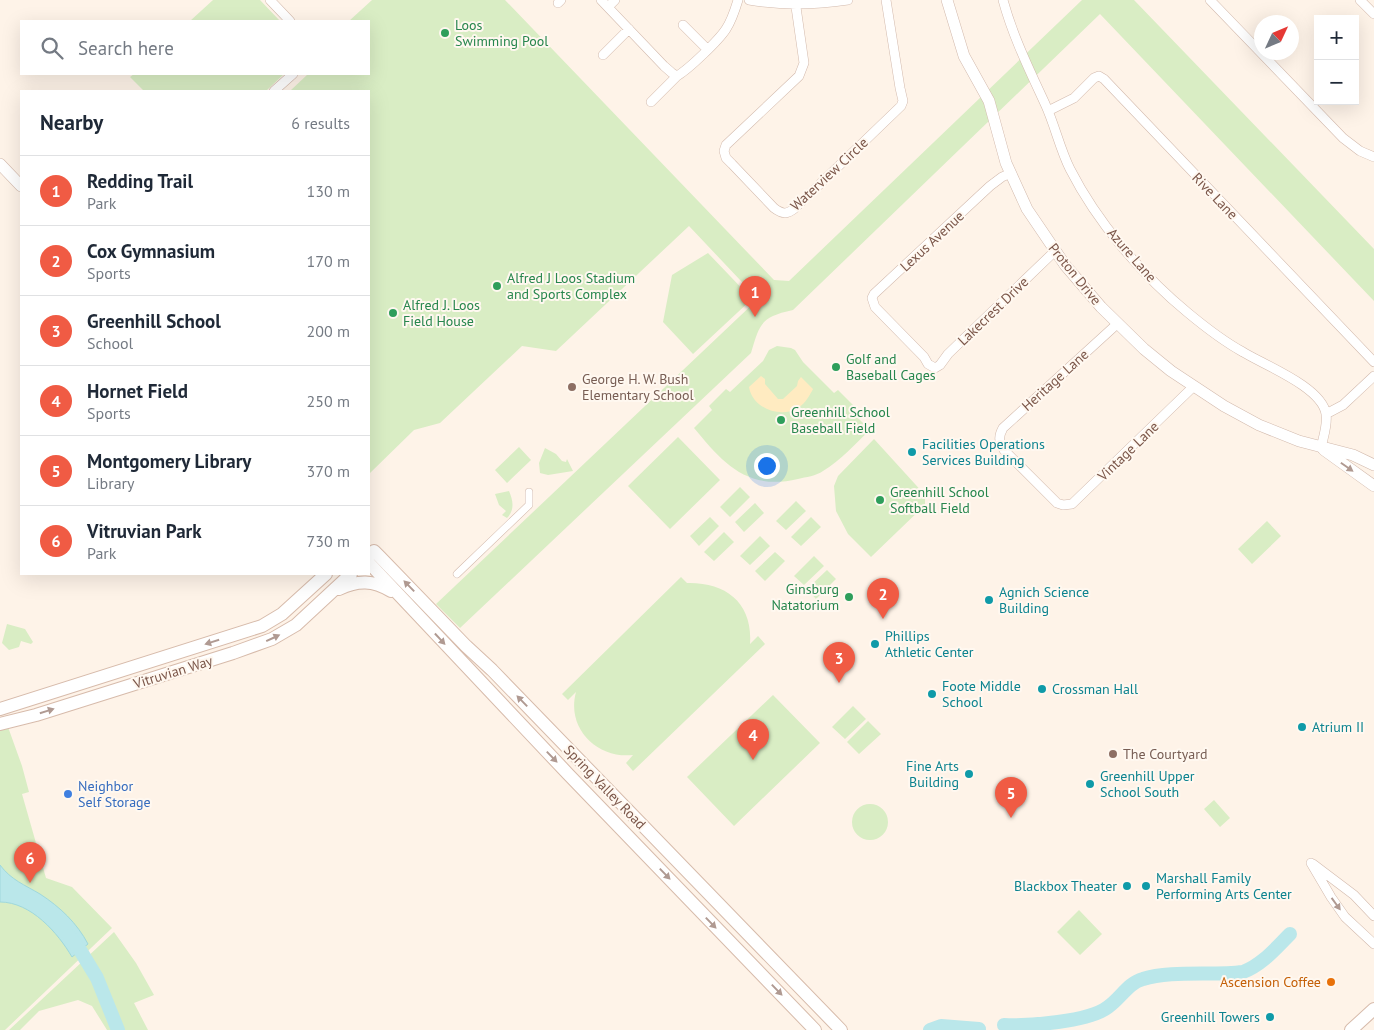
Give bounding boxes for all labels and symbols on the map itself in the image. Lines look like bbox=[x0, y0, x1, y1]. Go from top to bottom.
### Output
north arrow bbox=[1254, 15, 1299, 60]
place label: Loos Swimming Pool bbox=[455, 16, 548, 50]
marker: Loos Swimming Pool bbox=[439, 27, 451, 39]
street label: Waterview Circle bbox=[786, 133, 872, 215]
street label: Rive Lane bbox=[1188, 169, 1242, 223]
street label: Lexus Avenue bbox=[896, 207, 968, 275]
street label: Azure Lane bbox=[1104, 224, 1160, 286]
street label: Proton Drive bbox=[1045, 239, 1105, 309]
place label: Alfred J Loos Stadium and Sports Complex bbox=[507, 269, 635, 303]
street label: Lakecrest Drive bbox=[954, 273, 1032, 349]
pin: 1 bbox=[739, 276, 771, 317]
marker: Alfred J Loos Stadium and Sports Complex bbox=[491, 280, 503, 292]
place label: Alfred J. Loos Field House bbox=[403, 296, 480, 330]
marker: Alfred J. Loos Field House bbox=[387, 307, 399, 319]
street label: Heritage Lane bbox=[1018, 345, 1092, 415]
place label: Golf and Baseball Cages bbox=[846, 350, 936, 384]
marker: Golf and Baseball Cages bbox=[830, 361, 842, 373]
place label: George H. W. Bush Elementary School bbox=[582, 370, 694, 404]
marker: George H. W. Bush Elementary School bbox=[566, 381, 578, 393]
place label: Greenhill School Baseball Field bbox=[791, 403, 890, 437]
marker: Greenhill School Baseball Field bbox=[775, 414, 787, 426]
street label: Vintage Lane bbox=[1093, 417, 1162, 485]
place label: Facilities Operations Services Building bbox=[922, 435, 1045, 469]
marker: Facilities Operations Services Building bbox=[906, 446, 918, 458]
your location bbox=[754, 453, 780, 479]
one-way arrow bbox=[1341, 462, 1354, 472]
place label: Greenhill School Softball Field bbox=[890, 483, 989, 517]
marker: Greenhill School Softball Field bbox=[874, 494, 886, 506]
pin: 2 bbox=[867, 578, 899, 619]
place label: Ginsburg Natatorium bbox=[771, 580, 839, 614]
one-way arrow bbox=[403, 581, 415, 593]
place label: Agnich Science Building bbox=[999, 583, 1089, 617]
marker: Ginsburg Natatorium bbox=[843, 591, 855, 603]
marker: Agnich Science Building bbox=[983, 594, 995, 606]
place label: Phillips Athletic Center bbox=[885, 627, 974, 661]
one-way arrow bbox=[266, 633, 280, 641]
one-way arrow bbox=[435, 633, 446, 646]
marker: Phillips Athletic Center bbox=[869, 638, 881, 650]
one-way arrow bbox=[204, 639, 219, 647]
pin: 3 bbox=[823, 642, 855, 683]
street label: Vitruvian Way bbox=[130, 651, 215, 693]
place label: Foote Middle School bbox=[942, 677, 1021, 711]
place label: Crossman Hall bbox=[1052, 680, 1138, 698]
marker: Crossman Hall bbox=[1036, 683, 1048, 695]
marker: Foote Middle School bbox=[926, 688, 938, 700]
one-way arrow bbox=[516, 696, 528, 708]
one-way arrow bbox=[40, 707, 55, 715]
place label: Atrium II bbox=[1312, 718, 1364, 736]
pin: 4 bbox=[737, 719, 769, 760]
marker: Atrium II bbox=[1296, 721, 1308, 733]
street label: Spring Valley Road bbox=[560, 741, 650, 833]
place label: The Courtyard bbox=[1123, 745, 1208, 763]
marker: The Courtyard bbox=[1107, 748, 1119, 760]
one-way arrow bbox=[546, 751, 558, 763]
place label: Fine Arts Building bbox=[906, 757, 959, 791]
place label: Greenhill Upper School South bbox=[1100, 767, 1195, 801]
marker: Fine Arts Building bbox=[963, 768, 975, 780]
place label: Neighbor Self Storage bbox=[78, 777, 151, 811]
pin: 5 bbox=[995, 777, 1027, 818]
marker: Greenhill Upper School South bbox=[1084, 778, 1096, 790]
marker: Neighbor Self Storage bbox=[62, 788, 74, 800]
pin: 6 bbox=[14, 842, 46, 883]
one-way arrow bbox=[659, 868, 671, 880]
place label: Marshall Family Performing Arts Center bbox=[1156, 869, 1292, 903]
place label: Blackbox Theater bbox=[1014, 877, 1117, 895]
marker: Blackbox Theater bbox=[1121, 880, 1133, 892]
marker: Marshall Family Performing Arts Center bbox=[1140, 880, 1152, 892]
one-way arrow bbox=[1331, 898, 1341, 911]
one-way arrow bbox=[705, 916, 717, 928]
place label: Ascension Coffee bbox=[1220, 973, 1321, 991]
marker: Ascension Coffee bbox=[1325, 976, 1337, 988]
one-way arrow bbox=[771, 984, 783, 996]
place label: Greenhill Towers bbox=[1161, 1008, 1260, 1026]
marker: Greenhill Towers bbox=[1264, 1011, 1276, 1023]

